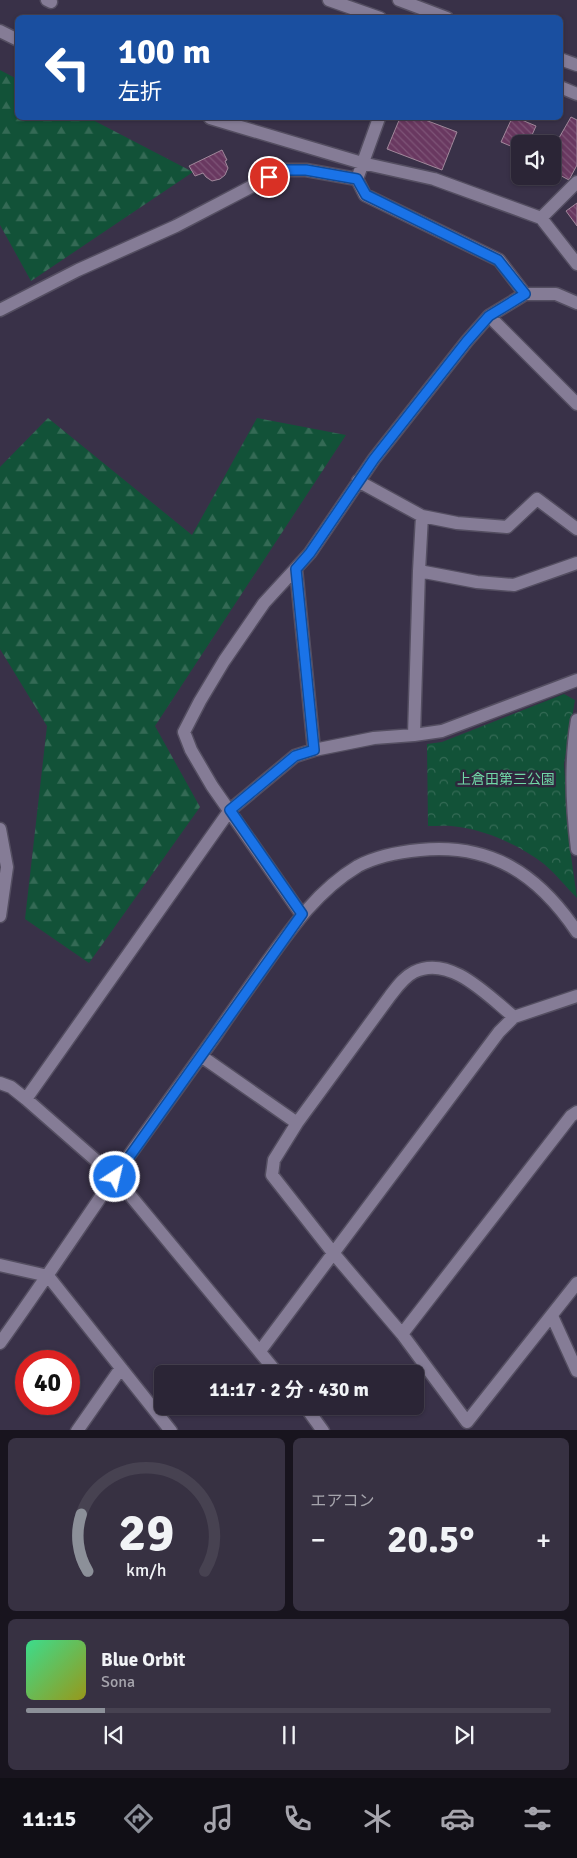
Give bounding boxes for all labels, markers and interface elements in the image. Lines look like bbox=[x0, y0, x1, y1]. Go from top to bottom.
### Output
text: 100 m bbox=[118, 30, 211, 73]
icon: left bbox=[35, 35, 100, 100]
text: 左折 bbox=[118, 78, 162, 105]
map controls bbox=[511, 135, 561, 185]
button: sound bbox=[511, 135, 561, 185]
pin bbox=[248, 156, 290, 198]
icon: arrive bbox=[255, 163, 283, 191]
park label: 上倉田第三公園 bbox=[457, 771, 555, 788]
position arrow bbox=[88, 1150, 140, 1202]
speed limit sign: 40 bbox=[15, 1350, 80, 1415]
text: 11:17 · 2 分 · 430 m bbox=[209, 1378, 369, 1402]
text: エアコン bbox=[311, 1491, 375, 1511]
text: 29 bbox=[118, 1501, 174, 1565]
text: 20.5° bbox=[387, 1516, 475, 1563]
text: − bbox=[311, 1523, 326, 1557]
text: + bbox=[536, 1523, 551, 1557]
text: km/h bbox=[126, 1559, 166, 1581]
text: Blue Orbit bbox=[101, 1648, 185, 1672]
text: Sona bbox=[101, 1672, 135, 1692]
icon: previous bbox=[100, 1721, 128, 1749]
icon: pause bbox=[275, 1721, 303, 1749]
icon: next bbox=[450, 1721, 478, 1749]
icon: directions bbox=[121, 1801, 156, 1836]
icon: music bbox=[201, 1801, 236, 1836]
icon: phone bbox=[280, 1801, 315, 1836]
icon: climate bbox=[360, 1801, 395, 1836]
icon: car bbox=[440, 1801, 475, 1836]
icon: filters bbox=[520, 1801, 555, 1836]
text: 11:15 bbox=[22, 1805, 76, 1832]

